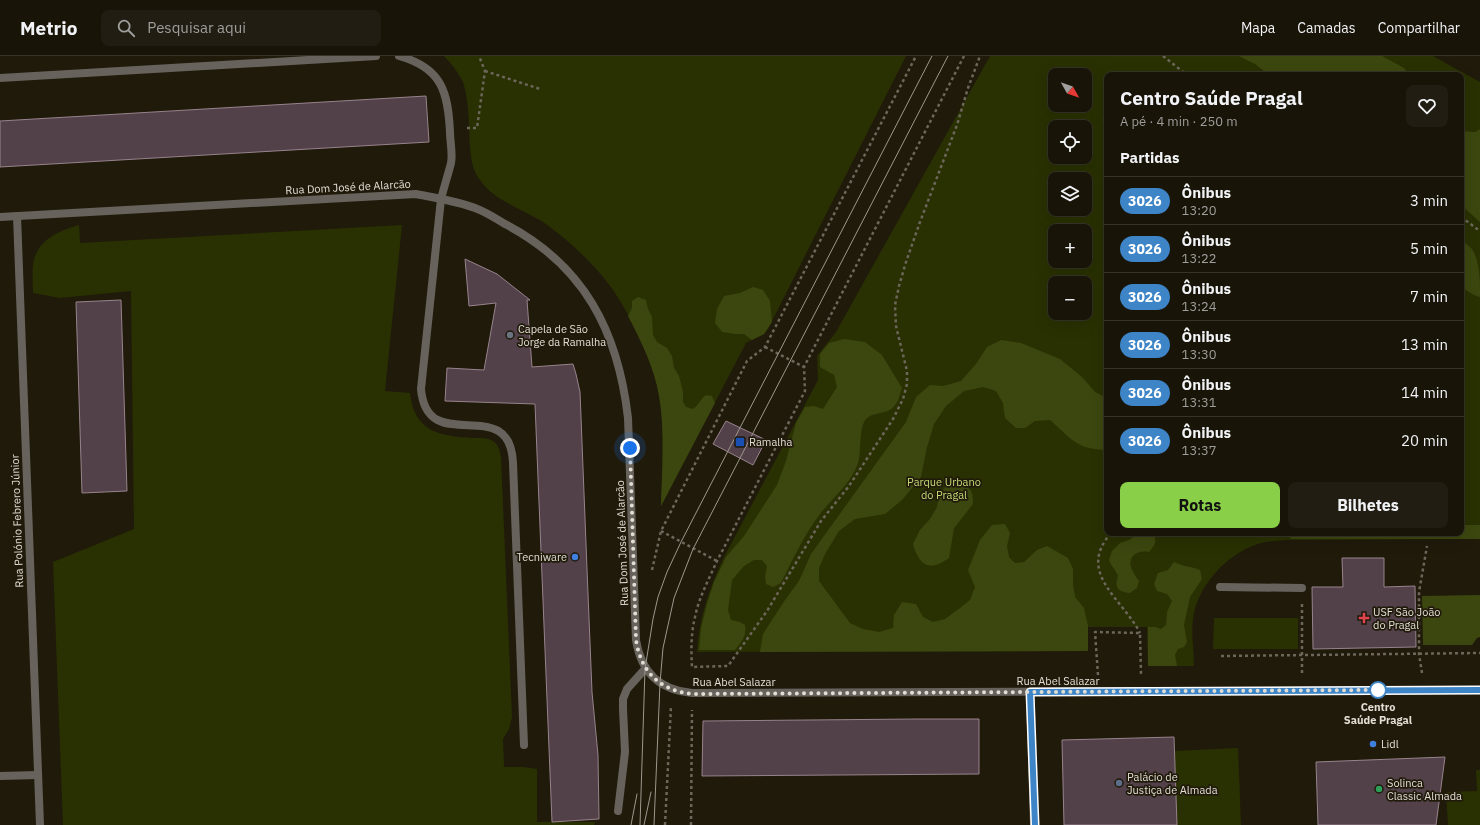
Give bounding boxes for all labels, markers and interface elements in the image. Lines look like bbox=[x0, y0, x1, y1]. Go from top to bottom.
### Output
search box bbox=[101, 10, 381, 46]
text: Metrio bbox=[20, 16, 77, 40]
icon: search bbox=[115, 17, 137, 39]
text: Pesquisar aqui bbox=[147, 18, 246, 37]
text: Mapa bbox=[1241, 19, 1275, 37]
text: Camadas bbox=[1297, 19, 1356, 37]
text: Compartilhar bbox=[1378, 19, 1460, 37]
north arrow bbox=[1048, 68, 1092, 112]
map controls bbox=[1048, 68, 1092, 320]
button: heart bbox=[1406, 85, 1448, 127]
text: Centro Saúde Pragal bbox=[1120, 86, 1303, 110]
text: A pé · 4 min · 250 m bbox=[1120, 113, 1238, 130]
button: locate bbox=[1048, 120, 1092, 164]
text: Partidas bbox=[1120, 148, 1180, 167]
button: layers bbox=[1048, 172, 1092, 216]
street label: Rua Dom José de Alarcão bbox=[285, 177, 411, 197]
text: Ônibus bbox=[1182, 183, 1231, 202]
text: 3 min bbox=[1410, 191, 1448, 210]
text: 3026 bbox=[1128, 192, 1162, 210]
text: 13:20 bbox=[1182, 202, 1217, 219]
button: + bbox=[1048, 224, 1092, 268]
text: Ônibus bbox=[1182, 231, 1231, 250]
text: 5 min bbox=[1410, 239, 1448, 258]
text: 3026 bbox=[1128, 240, 1162, 258]
text: 13:22 bbox=[1182, 250, 1217, 267]
button: − bbox=[1048, 276, 1092, 320]
text: Ônibus bbox=[1182, 279, 1231, 298]
text: 7 min bbox=[1410, 287, 1448, 306]
text: 3026 bbox=[1128, 288, 1162, 306]
text: 13:24 bbox=[1182, 298, 1217, 315]
place label: Capela de São Jorge da Ramalha bbox=[518, 322, 606, 349]
text: Ônibus bbox=[1182, 327, 1231, 346]
marker: Capela de São Jorge da Ramalha bbox=[505, 330, 515, 340]
text: 13 min bbox=[1401, 335, 1448, 354]
text: 3026 bbox=[1128, 336, 1162, 354]
text: 13:30 bbox=[1182, 346, 1217, 363]
text: Ônibus bbox=[1182, 375, 1231, 394]
text: 14 min bbox=[1401, 383, 1448, 402]
text: 3026 bbox=[1128, 384, 1162, 402]
text: 13:31 bbox=[1182, 394, 1217, 411]
text: Ônibus bbox=[1182, 423, 1231, 442]
text: 20 min bbox=[1401, 431, 1448, 450]
text: 3026 bbox=[1128, 432, 1162, 450]
place label: Ramalha bbox=[749, 435, 793, 449]
marker: Ramalha bbox=[734, 436, 746, 448]
your location bbox=[620, 438, 640, 458]
text: 13:37 bbox=[1182, 442, 1217, 459]
street label: Rua Polónio Febrero Júnior bbox=[8, 454, 26, 588]
park label: Parque Urbano do Pragal bbox=[907, 475, 981, 502]
street label: Rua Dom José de Alarcão bbox=[613, 480, 631, 606]
button: Rotas bbox=[1120, 482, 1280, 528]
button: Bilhetes bbox=[1288, 482, 1448, 528]
place label: Tecniware bbox=[517, 550, 567, 564]
marker: Tecniware bbox=[570, 552, 580, 562]
place label: USF São João do Pragal bbox=[1373, 605, 1440, 632]
marker: USF São João do Pragal bbox=[1358, 612, 1370, 624]
street label: Rua Abel Salazar bbox=[1017, 674, 1099, 688]
street label: Rua Abel Salazar bbox=[693, 675, 775, 689]
marker: Centro Saúde Pragal bbox=[1369, 681, 1387, 699]
place label: Centro Saúde Pragal bbox=[1344, 700, 1413, 727]
place label: Lidl bbox=[1381, 737, 1399, 751]
marker: Lidl bbox=[1368, 739, 1378, 749]
place label: Palácio de Justiça de Almada bbox=[1127, 770, 1218, 797]
place label: Solinca Classic Almada bbox=[1387, 776, 1462, 803]
marker: Palácio de Justiça de Almada bbox=[1114, 778, 1124, 788]
marker: Solinca Classic Almada bbox=[1374, 784, 1384, 794]

